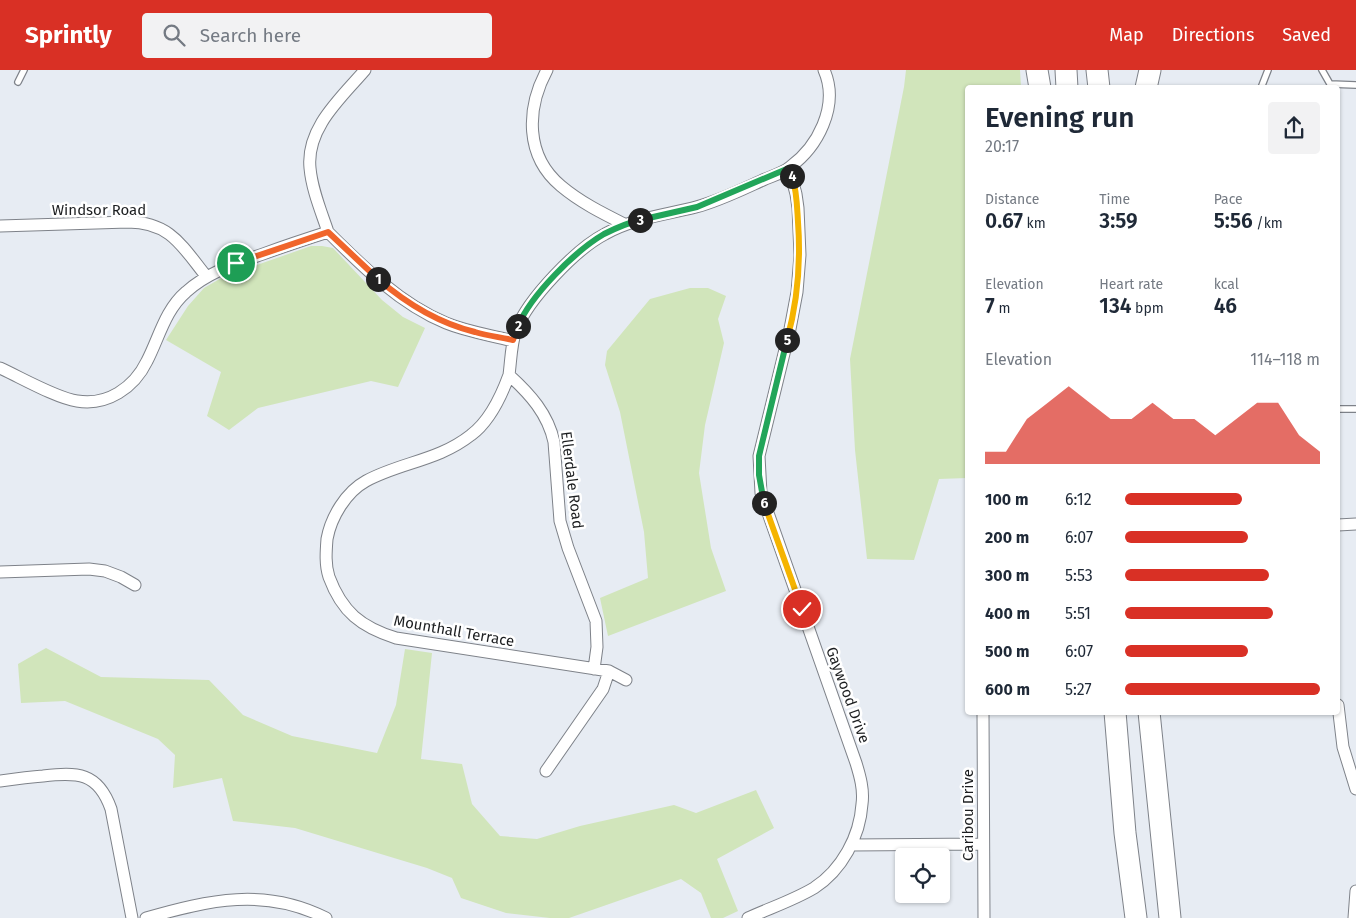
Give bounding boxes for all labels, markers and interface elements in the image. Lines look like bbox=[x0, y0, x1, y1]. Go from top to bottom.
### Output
search box bbox=[142, 13, 492, 58]
text: Sprintly bbox=[25, 21, 112, 49]
icon: search bbox=[160, 21, 188, 49]
text: Search here bbox=[200, 24, 301, 47]
text: Map bbox=[1109, 24, 1144, 46]
text: Directions bbox=[1172, 24, 1254, 46]
text: Saved bbox=[1282, 24, 1331, 46]
text: Evening run bbox=[985, 101, 1134, 134]
button: share bbox=[1268, 102, 1320, 154]
text: 20:17 bbox=[985, 137, 1019, 156]
pin: 4 bbox=[780, 164, 804, 188]
text: 4 bbox=[789, 168, 796, 185]
text: Distance bbox=[985, 191, 1039, 208]
text: Time bbox=[1099, 191, 1130, 208]
text: Pace bbox=[1214, 191, 1243, 208]
street label: Windsor Road bbox=[52, 201, 146, 219]
pin: 3 bbox=[628, 208, 652, 232]
text: 0.67 bbox=[985, 208, 1023, 234]
text: 3:59 bbox=[1099, 208, 1138, 234]
text: 5:56 bbox=[1214, 208, 1253, 234]
text: 3 bbox=[637, 212, 644, 229]
text: km bbox=[1023, 215, 1046, 232]
text: /km bbox=[1253, 215, 1283, 232]
pin bbox=[215, 242, 257, 284]
icon: arrive bbox=[222, 249, 250, 277]
pin: 1 bbox=[366, 266, 390, 292]
text: 1 bbox=[375, 271, 382, 288]
text: Elevation bbox=[985, 276, 1044, 293]
text: Heart rate bbox=[1099, 276, 1163, 293]
text: kcal bbox=[1214, 276, 1239, 293]
text: 7 bbox=[985, 293, 995, 319]
text: 134 bbox=[1099, 293, 1131, 319]
text: 46 bbox=[1214, 293, 1237, 319]
text: m bbox=[995, 300, 1010, 317]
text: bpm bbox=[1131, 300, 1164, 317]
pin: 2 bbox=[506, 314, 530, 338]
text: 2 bbox=[515, 318, 522, 335]
pin: 5 bbox=[774, 328, 800, 352]
text: 5 bbox=[784, 332, 791, 349]
text: Elevation bbox=[985, 350, 1052, 369]
text: 114–118 m bbox=[1250, 350, 1320, 369]
street label: Ellerdale Road bbox=[557, 430, 587, 530]
pin: 6 bbox=[752, 490, 776, 516]
text: 100 m bbox=[985, 490, 1028, 509]
text: 6:12 bbox=[1065, 490, 1092, 509]
text: 6 bbox=[761, 495, 768, 512]
text: 200 m bbox=[985, 528, 1029, 547]
text: 6:07 bbox=[1065, 528, 1093, 547]
text: 300 m bbox=[985, 566, 1029, 585]
text: 5:53 bbox=[1065, 566, 1093, 585]
pin bbox=[781, 588, 823, 630]
icon: check bbox=[788, 595, 816, 623]
text: 400 m bbox=[985, 604, 1030, 623]
text: 5:51 bbox=[1065, 604, 1091, 623]
street label: Mounthall Terrace bbox=[392, 612, 516, 650]
text: 500 m bbox=[985, 642, 1030, 661]
text: 6:07 bbox=[1065, 642, 1093, 661]
street label: Gaywood Drive bbox=[822, 644, 874, 746]
text: 600 m bbox=[985, 680, 1030, 699]
text: 5:27 bbox=[1065, 680, 1092, 699]
street label: Caribou Drive bbox=[959, 769, 977, 861]
map controls bbox=[895, 848, 950, 903]
button: locate bbox=[895, 848, 950, 903]

